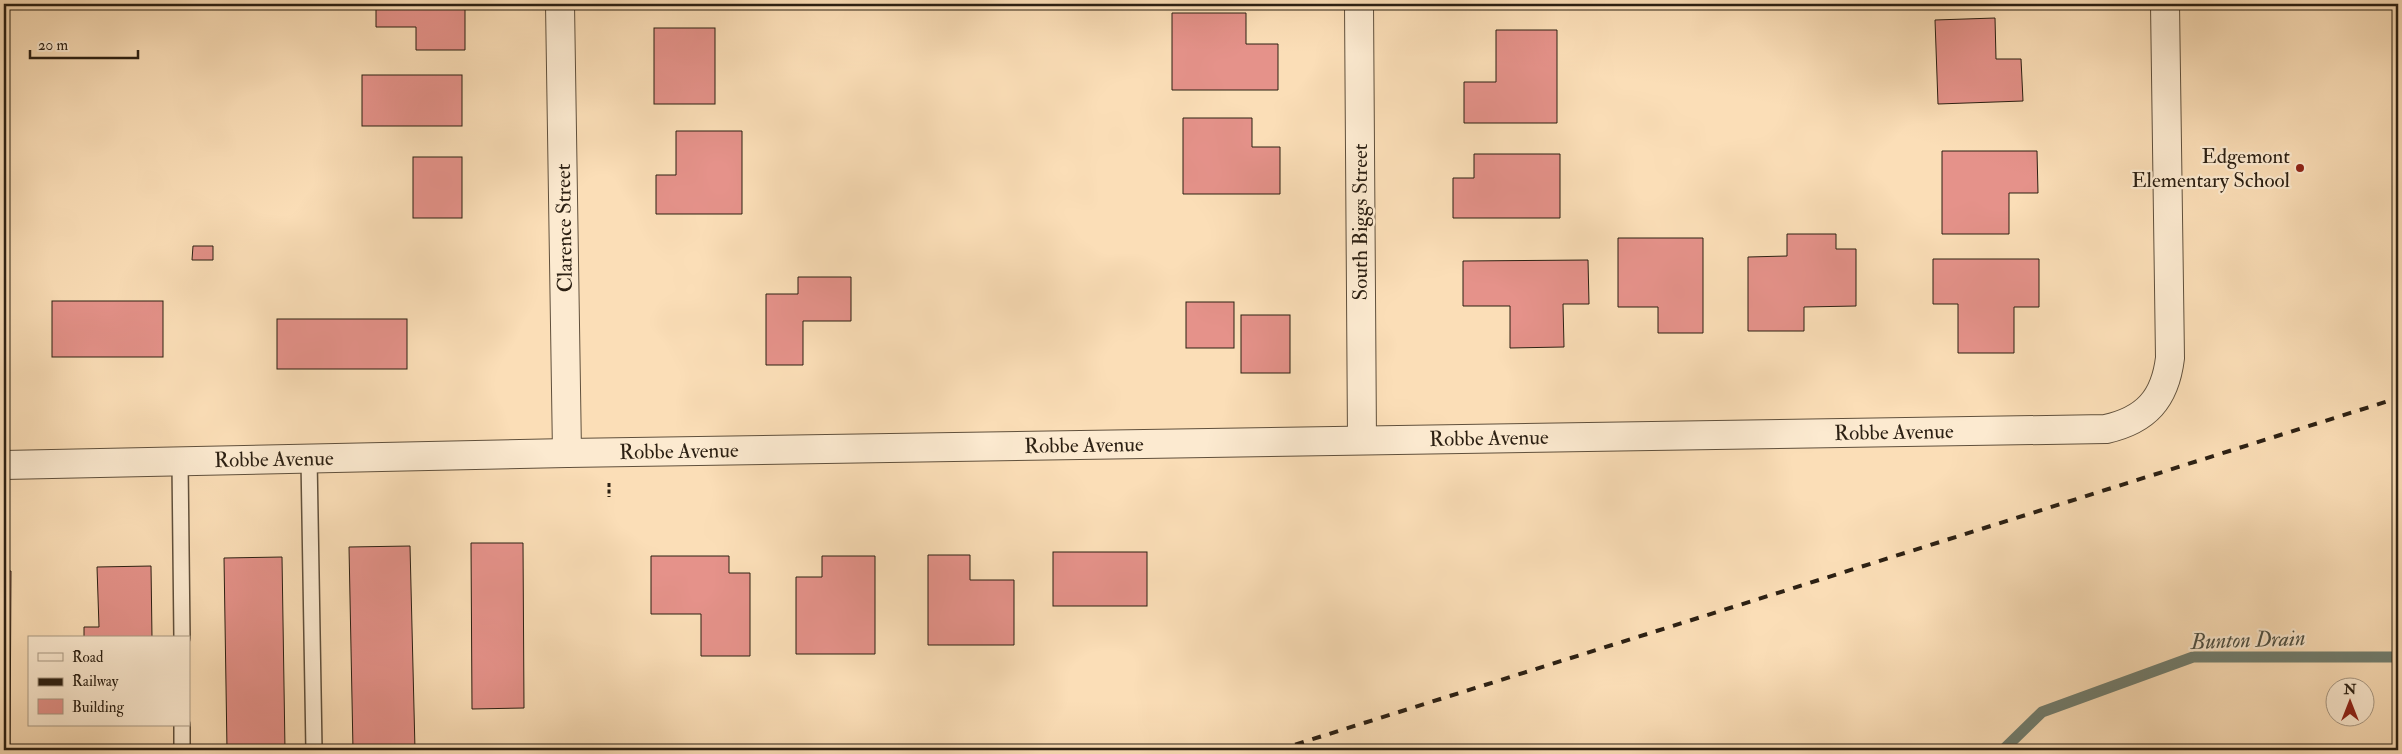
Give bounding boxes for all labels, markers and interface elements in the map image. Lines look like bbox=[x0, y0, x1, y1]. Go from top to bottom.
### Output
scale bar bbox=[30, 28, 138, 60]
text: 20 m bbox=[38, 36, 68, 55]
street label: South Biggs Street bbox=[1347, 143, 1374, 300]
place label: Edgemont Elementary School bbox=[2132, 143, 2291, 194]
marker: Edgemont Elementary School bbox=[2294, 162, 2306, 174]
street label: Clarence Street bbox=[550, 163, 579, 293]
street label: Robbe Avenue bbox=[1834, 418, 1954, 447]
street label: Robbe Avenue bbox=[1429, 424, 1549, 453]
street label: Robbe Avenue bbox=[1024, 431, 1144, 460]
street label: Robbe Avenue bbox=[619, 437, 739, 466]
street label: Robbe Avenue bbox=[214, 445, 334, 474]
water label: Bunton Drain bbox=[2189, 624, 2306, 656]
legend bbox=[28, 636, 190, 726]
text: Road bbox=[72, 648, 104, 667]
text: Railway bbox=[72, 672, 119, 691]
north arrow bbox=[2324, 676, 2374, 726]
text: N bbox=[2343, 681, 2357, 698]
text: Building bbox=[72, 698, 124, 717]

